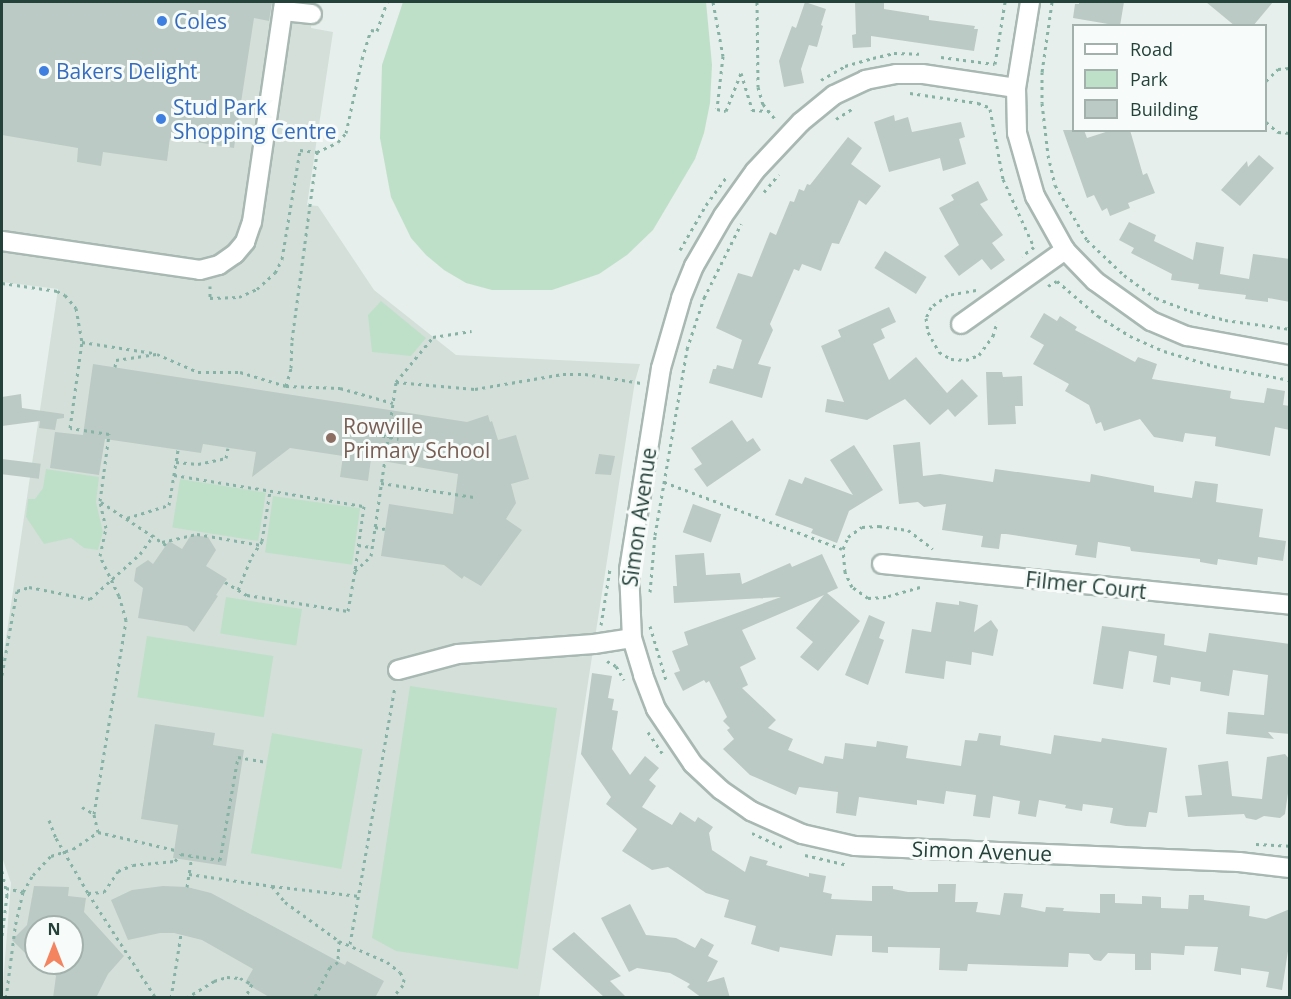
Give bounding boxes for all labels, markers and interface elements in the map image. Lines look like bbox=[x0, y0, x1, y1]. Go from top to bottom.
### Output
place label: Coles bbox=[174, 8, 227, 34]
marker: Coles bbox=[155, 14, 169, 28]
legend bbox=[1072, 24, 1267, 132]
text: Road bbox=[1130, 37, 1173, 61]
place label: Bakers Delight bbox=[56, 58, 198, 84]
marker: Bakers Delight bbox=[37, 64, 51, 78]
text: Park bbox=[1130, 67, 1168, 91]
place label: Stud Park Shopping Centre bbox=[173, 94, 337, 144]
text: Building bbox=[1130, 97, 1198, 121]
marker: Stud Park Shopping Centre bbox=[154, 112, 168, 126]
place label: Rowville Primary School bbox=[343, 413, 490, 463]
marker: Rowville Primary School bbox=[324, 431, 338, 445]
street label: Simon Avenue bbox=[617, 446, 661, 588]
street label: Filmer Court bbox=[1024, 566, 1148, 604]
street label: Simon Avenue bbox=[911, 836, 1053, 866]
north arrow bbox=[24, 915, 84, 975]
text: N bbox=[47, 918, 61, 940]

